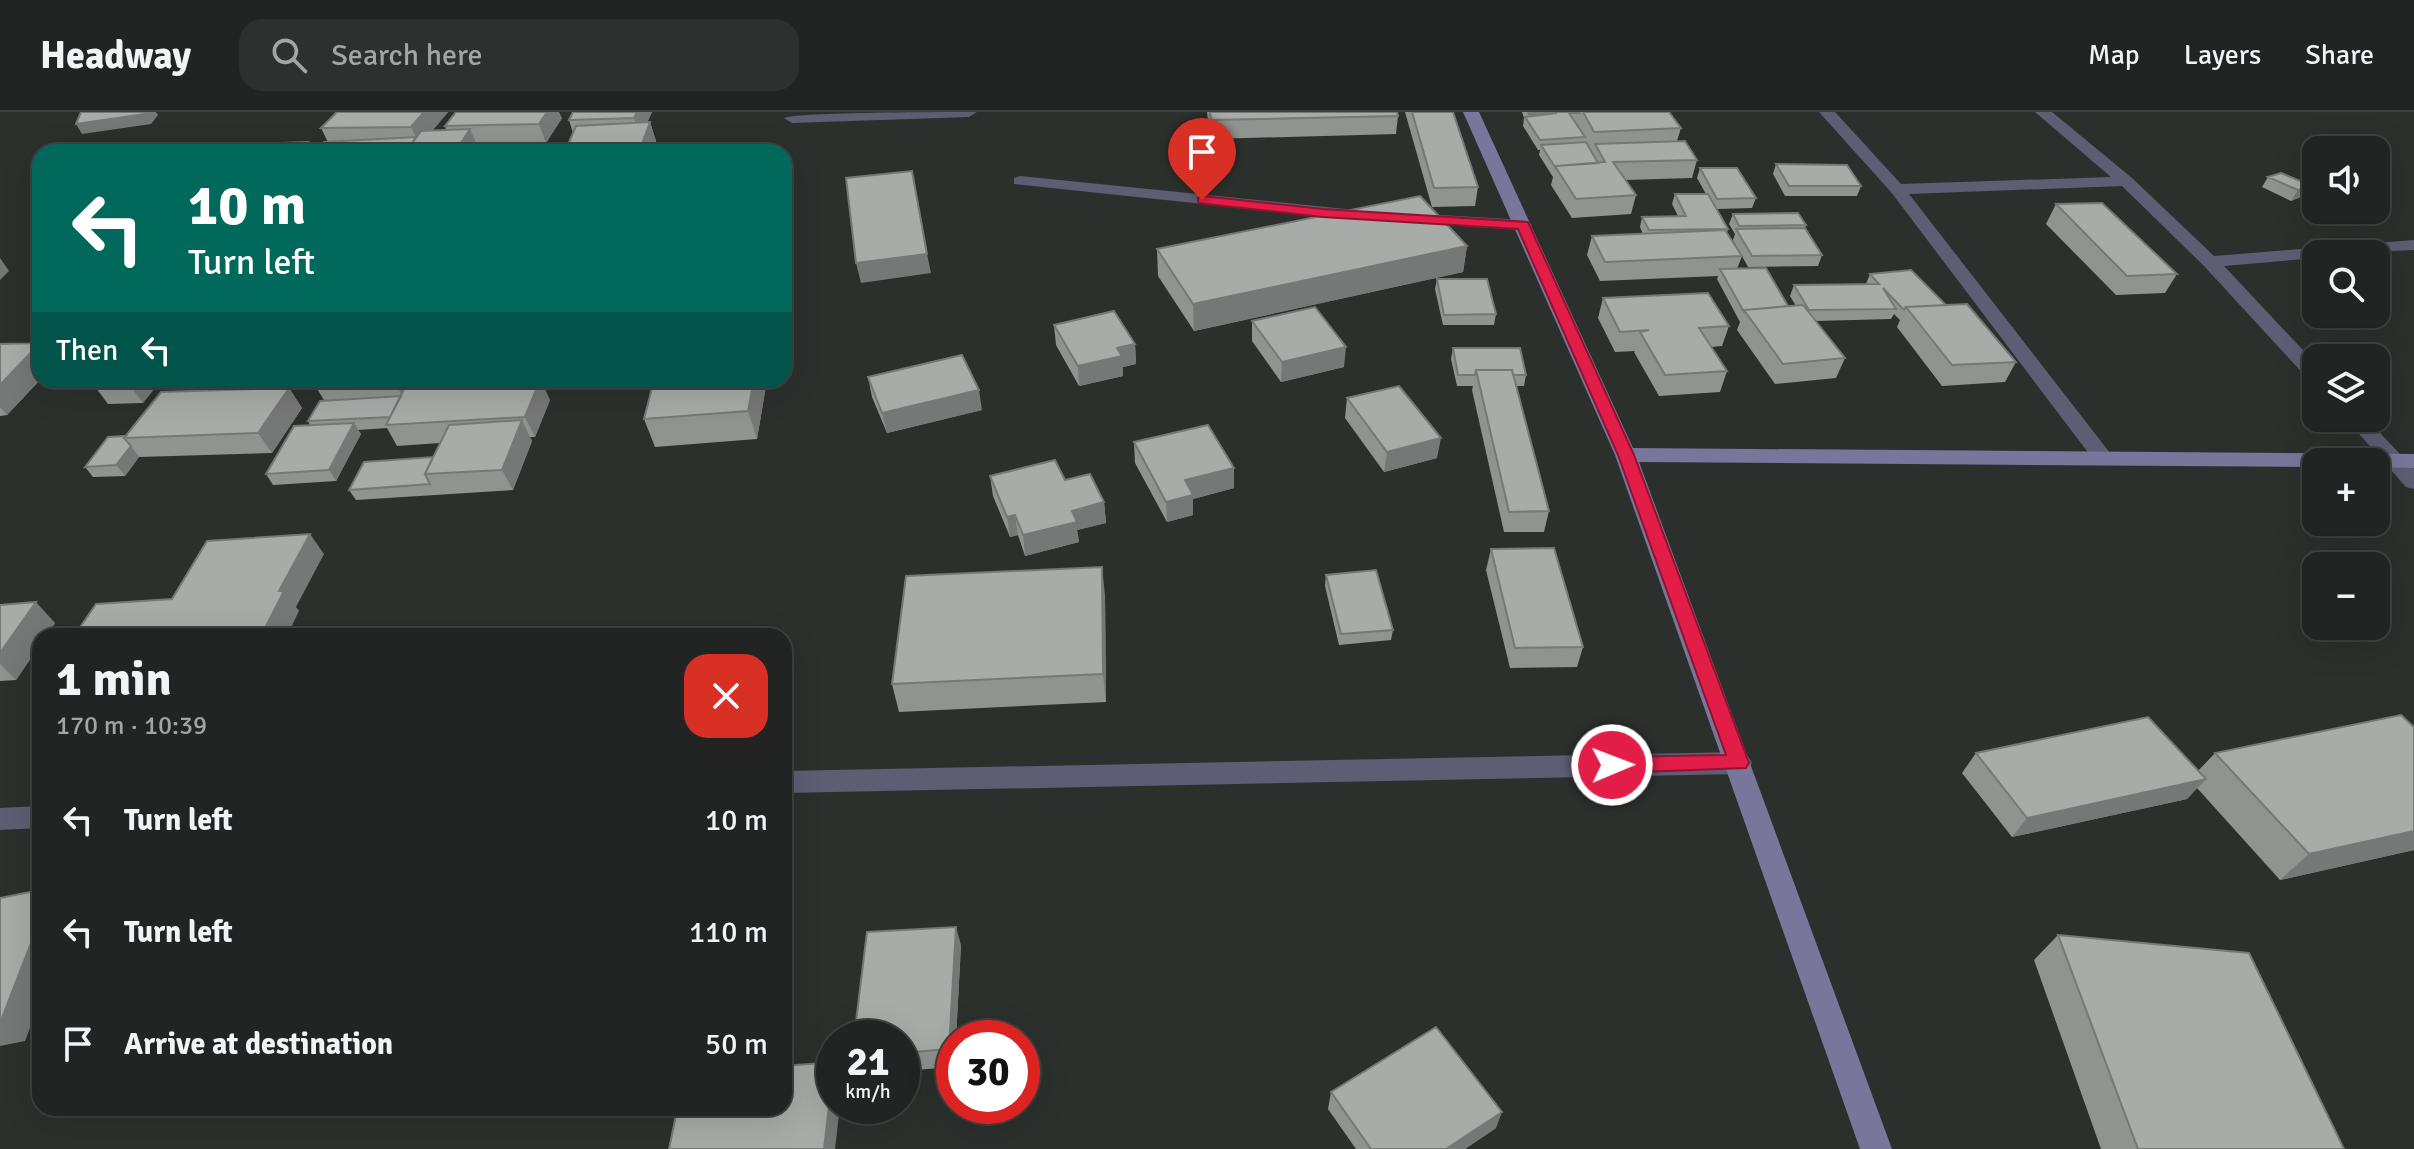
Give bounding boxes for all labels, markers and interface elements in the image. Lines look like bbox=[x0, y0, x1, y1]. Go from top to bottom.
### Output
search box bbox=[239, 19, 799, 91]
text: Headway bbox=[40, 32, 191, 79]
icon: search bbox=[267, 33, 311, 77]
text: Search here bbox=[331, 37, 482, 74]
text: Map bbox=[2088, 38, 2140, 72]
text: Layers bbox=[2184, 38, 2261, 72]
text: Share bbox=[2305, 38, 2374, 72]
pin bbox=[1168, 118, 1236, 200]
icon: arrive bbox=[1180, 130, 1224, 174]
map controls bbox=[2302, 136, 2390, 640]
button: sound bbox=[2302, 136, 2390, 224]
text: 10 m bbox=[188, 171, 306, 240]
icon: left bbox=[56, 176, 160, 280]
text: Turn left bbox=[188, 240, 315, 285]
button: search bbox=[2302, 240, 2390, 328]
icon: left bbox=[134, 328, 178, 372]
text: Then bbox=[56, 332, 118, 369]
button: layers bbox=[2302, 344, 2390, 432]
button: + bbox=[2302, 448, 2390, 536]
button: − bbox=[2302, 552, 2390, 640]
text: 1 min bbox=[56, 650, 172, 709]
button: close bbox=[684, 654, 768, 738]
text: 170 m · 10:39 bbox=[56, 710, 207, 742]
position arrow bbox=[1570, 723, 1654, 807]
icon: left bbox=[56, 798, 100, 842]
text: Turn left bbox=[124, 802, 233, 839]
text: 10 m bbox=[705, 802, 768, 839]
icon: left bbox=[56, 910, 100, 954]
text: Turn left bbox=[124, 914, 233, 951]
text: 110 m bbox=[689, 914, 768, 951]
speed limit sign: 30 bbox=[936, 1020, 1040, 1124]
icon: arrive bbox=[56, 1022, 100, 1066]
text: Arrive at destination bbox=[124, 1026, 393, 1063]
text: 50 m bbox=[705, 1026, 768, 1063]
text: 21 bbox=[846, 1037, 890, 1087]
text: km/h bbox=[845, 1079, 891, 1104]

